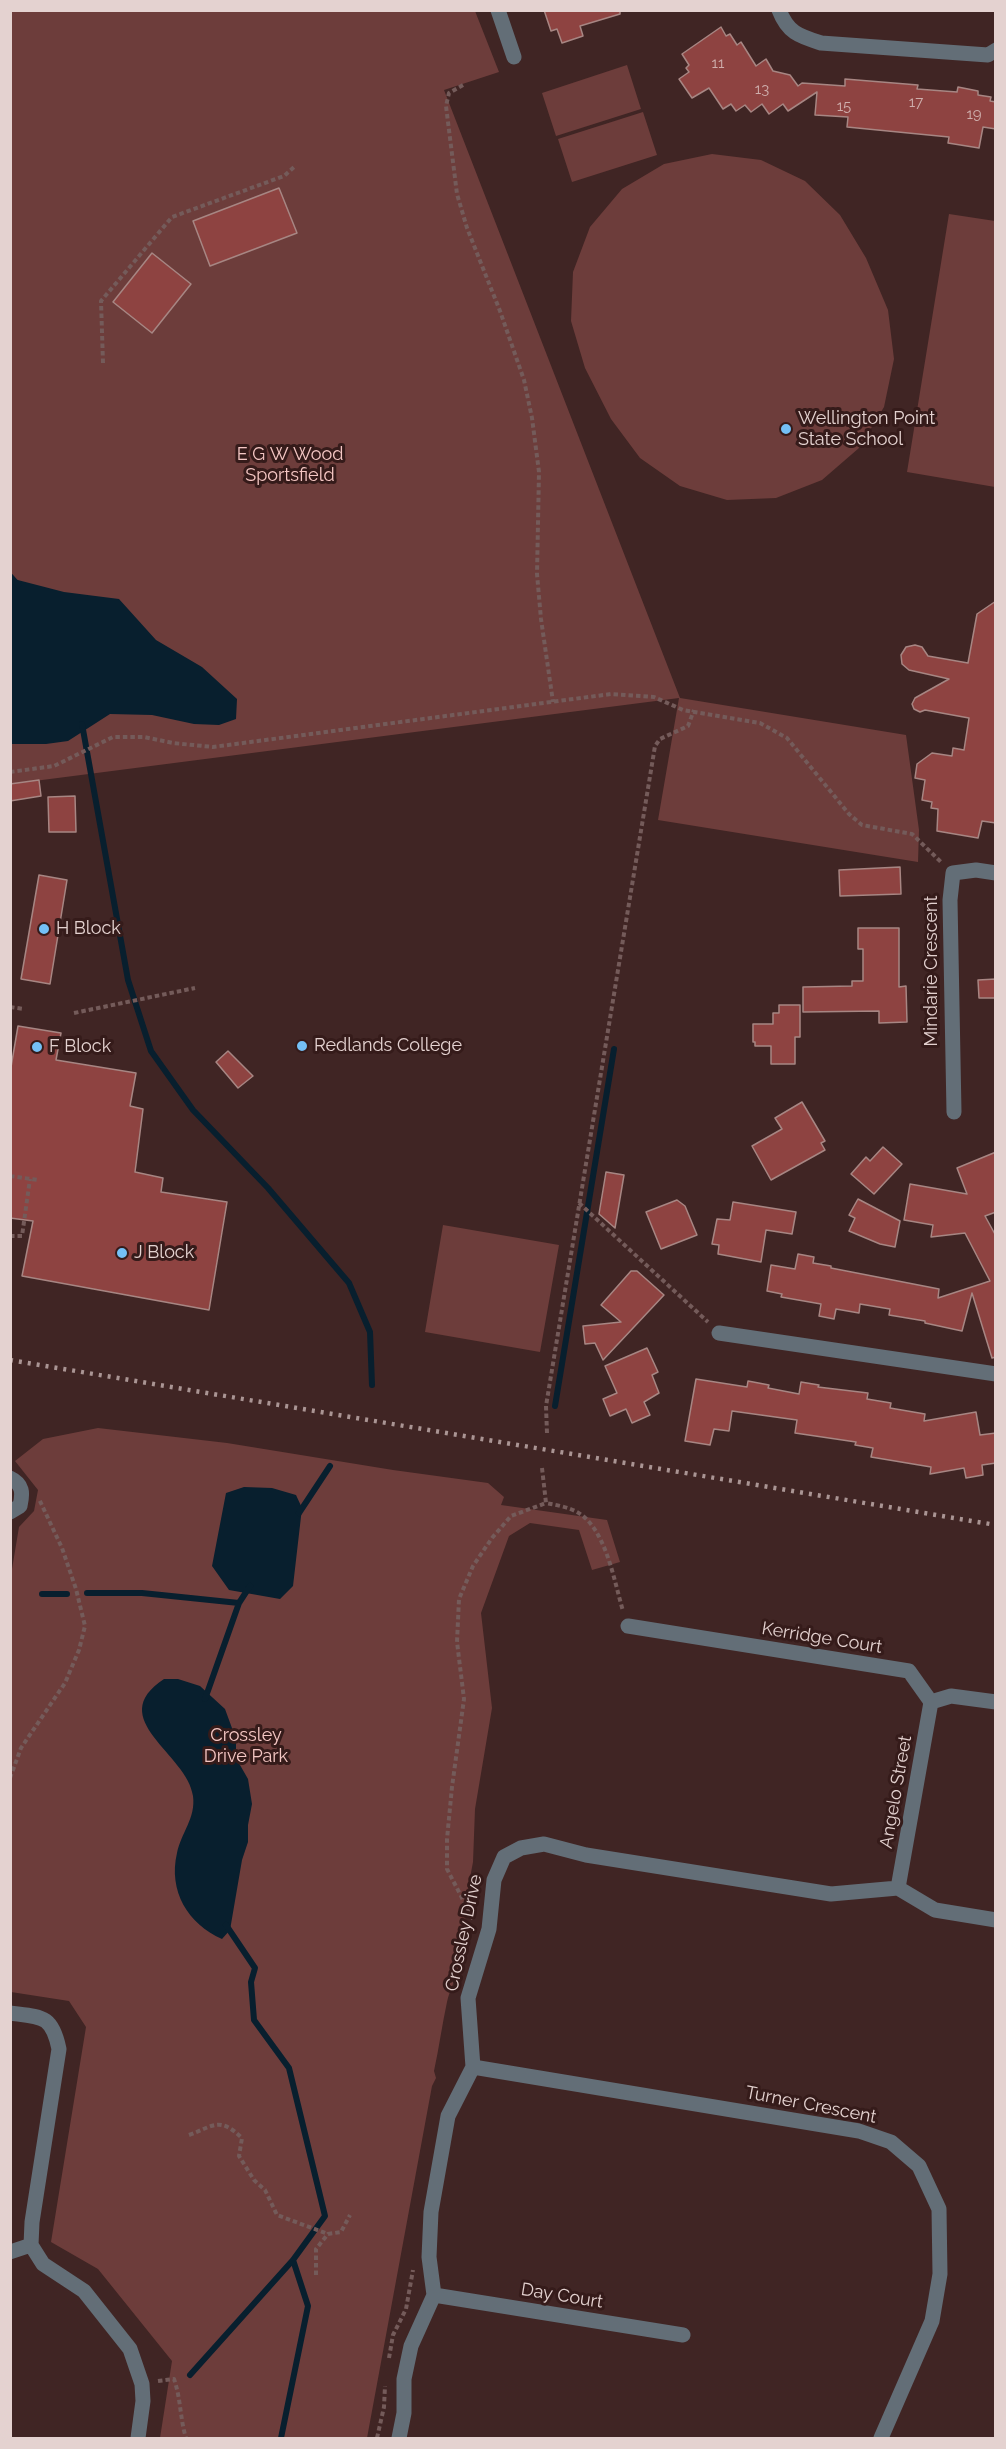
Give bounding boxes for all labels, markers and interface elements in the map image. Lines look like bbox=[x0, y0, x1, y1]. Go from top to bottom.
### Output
house number: 11 bbox=[712, 54, 724, 72]
house number: 13 bbox=[755, 80, 769, 98]
house number: 17 bbox=[909, 93, 923, 111]
house number: 15 bbox=[837, 97, 851, 115]
house number: 19 bbox=[966, 105, 982, 123]
place label: Wellington Point State School bbox=[798, 408, 935, 450]
marker: Wellington Point State School bbox=[779, 422, 793, 436]
park label: E G W Wood Sportsfield bbox=[237, 444, 343, 486]
street label: Mindarie Crescent bbox=[921, 895, 943, 1047]
place label: H Block bbox=[56, 918, 121, 940]
marker: H Block bbox=[37, 922, 51, 936]
place label: Redlands College bbox=[314, 1035, 462, 1057]
place label: F Block bbox=[49, 1036, 111, 1058]
marker: Redlands College bbox=[295, 1039, 309, 1053]
marker: F Block bbox=[30, 1040, 44, 1054]
place label: J Block bbox=[134, 1242, 194, 1264]
marker: J Block bbox=[115, 1246, 129, 1260]
street label: Kerridge Court bbox=[760, 1618, 884, 1658]
park label: Crossley Drive Park bbox=[204, 1725, 288, 1768]
street label: Angelo Street bbox=[875, 1734, 917, 1850]
street label: Crossley Drive bbox=[441, 1873, 487, 1993]
street label: Turner Crescent bbox=[744, 2082, 878, 2128]
street label: Day Court bbox=[519, 2279, 605, 2313]

